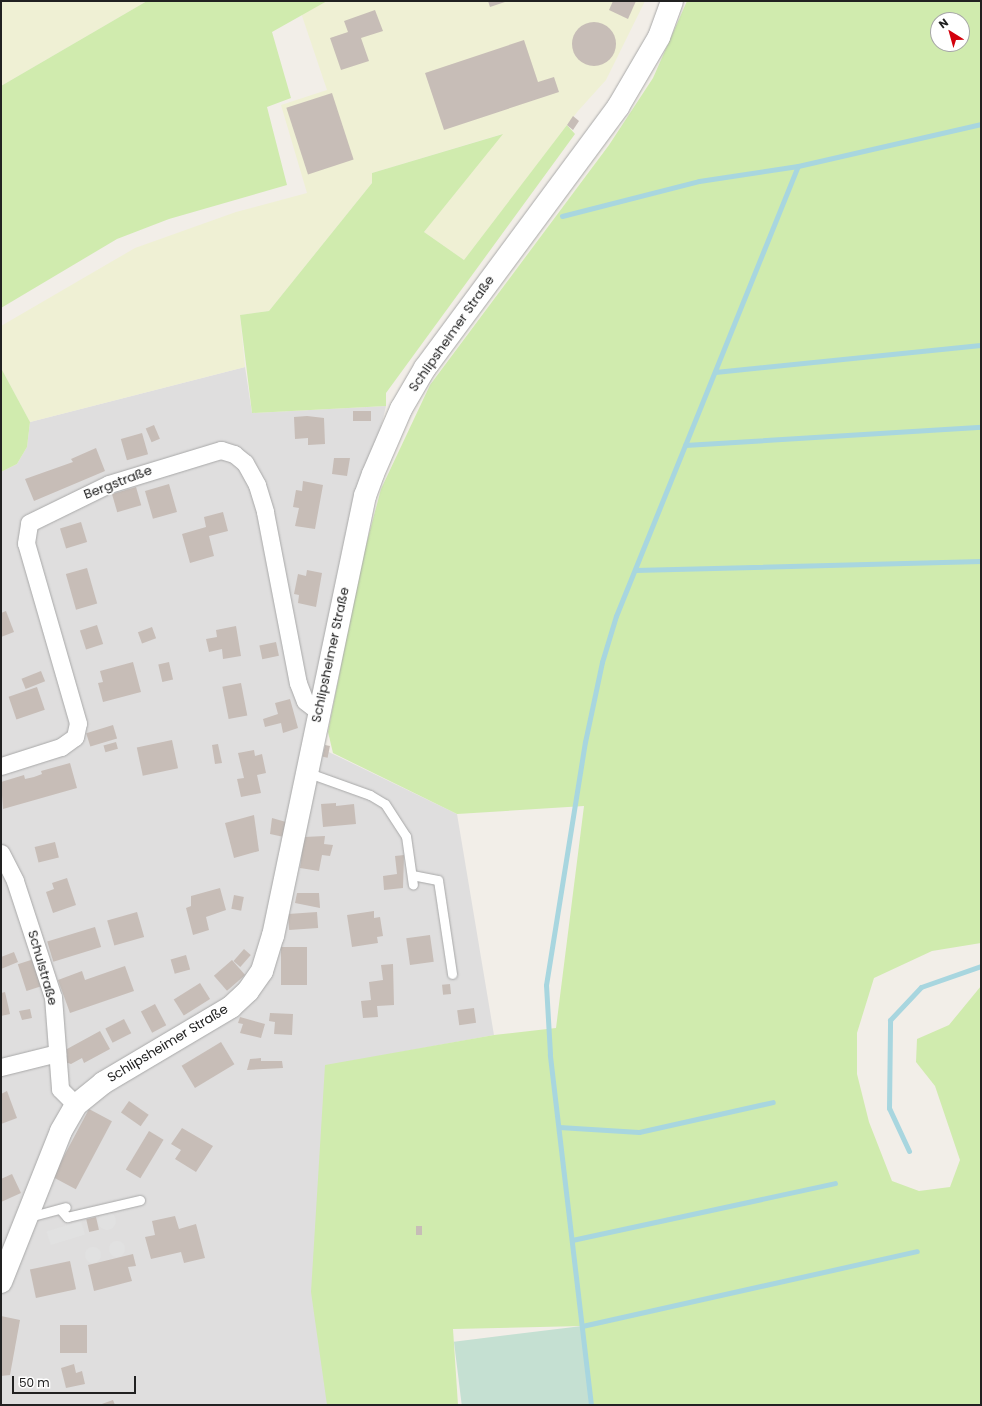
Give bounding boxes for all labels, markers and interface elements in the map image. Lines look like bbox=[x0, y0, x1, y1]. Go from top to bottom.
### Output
north arrow bbox=[930, 12, 970, 52]
text: N bbox=[935, 14, 952, 32]
street label: Schlipsheimer Straße bbox=[406, 273, 498, 395]
street label: Bergstraße bbox=[82, 463, 154, 503]
street label: Schlipsheimer Straße bbox=[309, 586, 353, 724]
street label: Schulstraße bbox=[24, 929, 60, 1007]
street label: Schlipsheimer Straße bbox=[105, 1002, 231, 1086]
scale bar bbox=[14, 1368, 138, 1394]
text: 50 m bbox=[19, 1374, 50, 1391]

